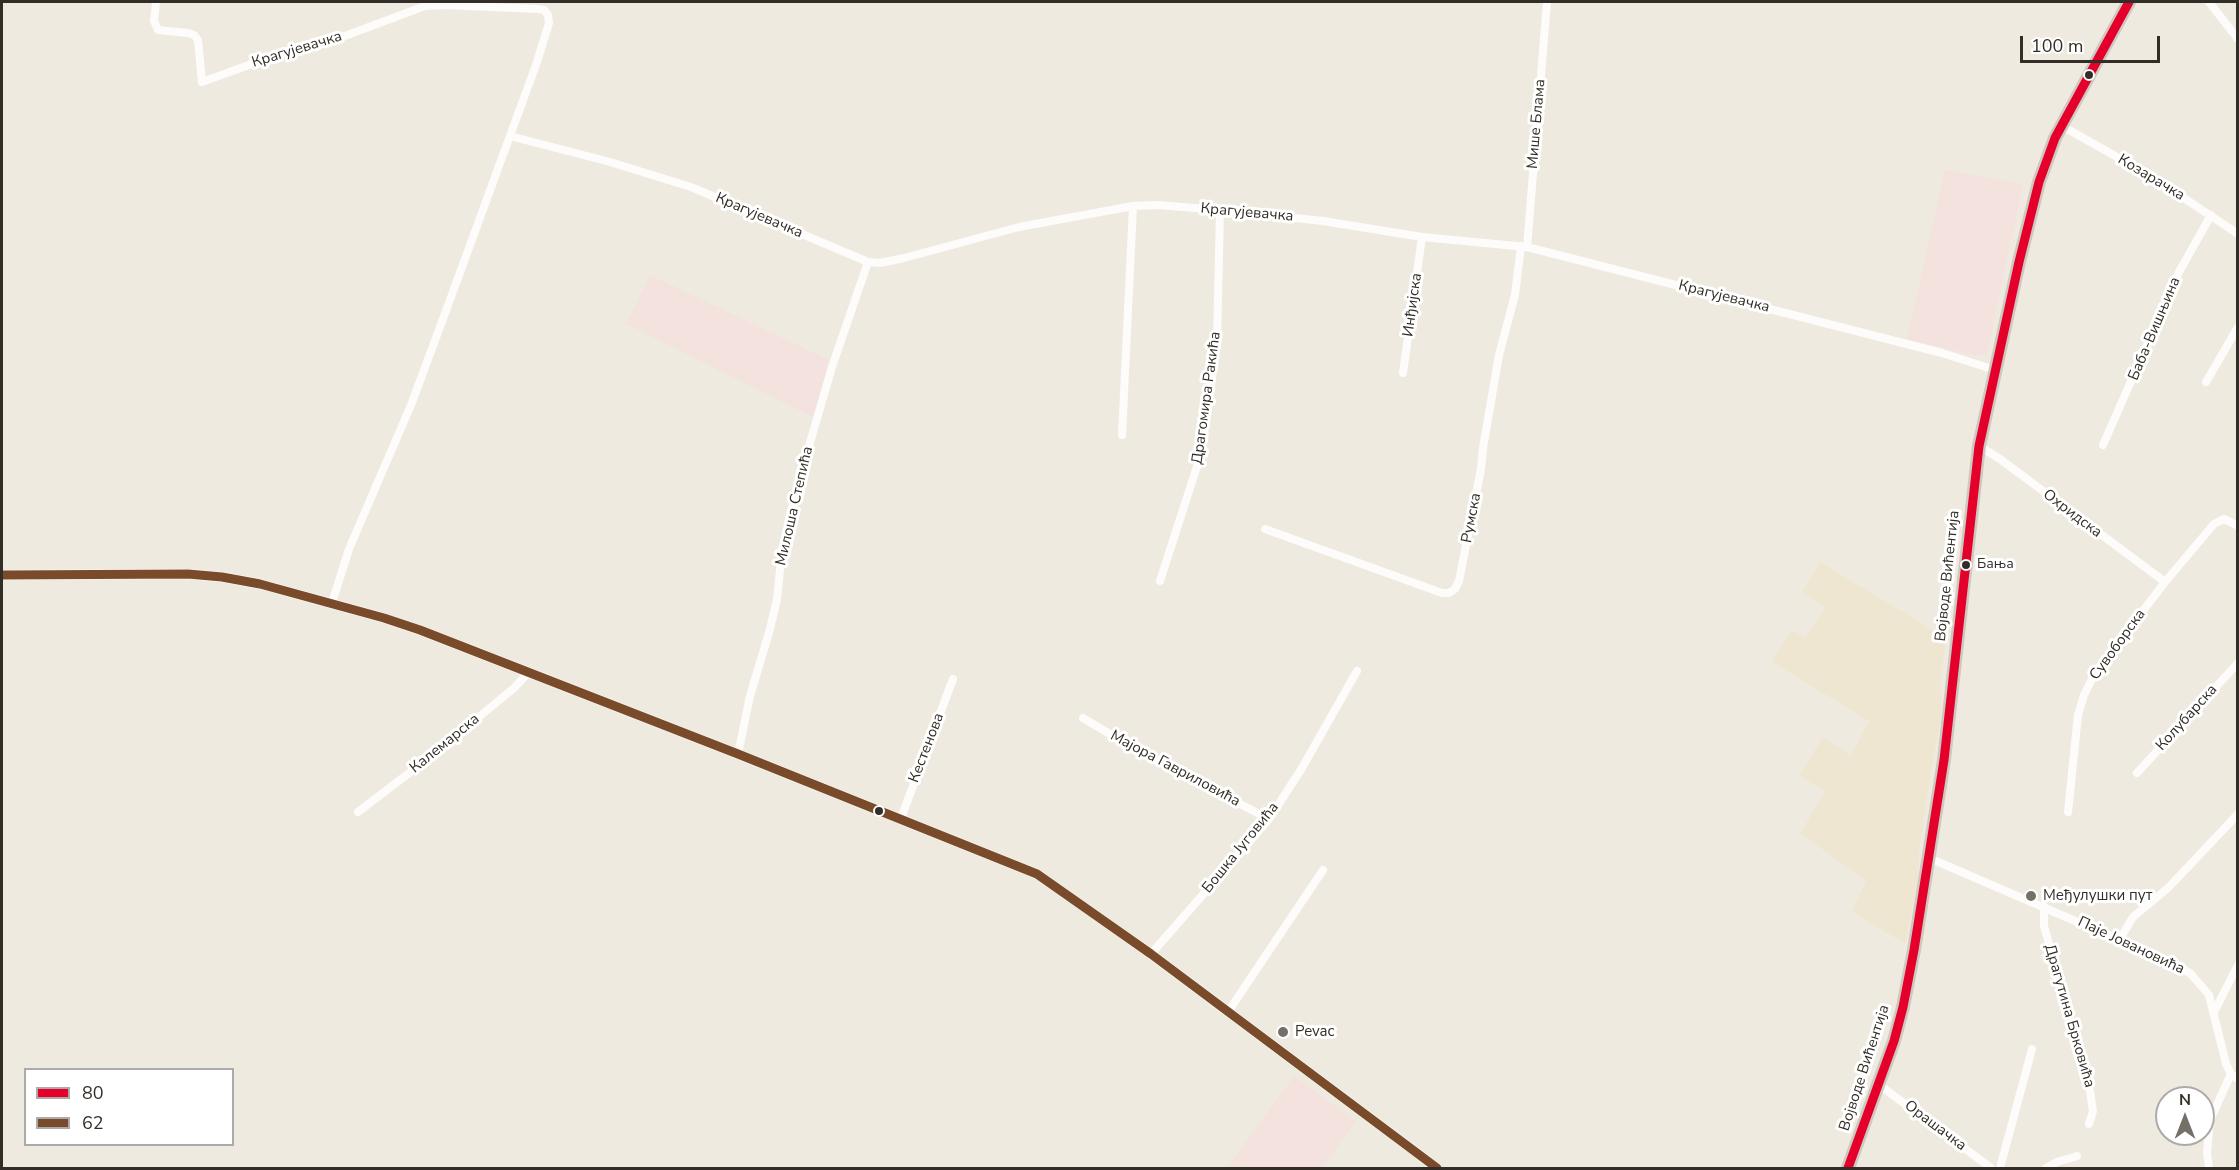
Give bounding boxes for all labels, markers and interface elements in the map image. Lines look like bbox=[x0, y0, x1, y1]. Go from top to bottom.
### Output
scale bar bbox=[2023, 24, 2162, 62]
street label: Крагујевачка bbox=[250, 28, 344, 72]
text: 100 m bbox=[2031, 34, 2083, 58]
unlabelled marker bbox=[2083, 69, 2095, 81]
street label: Мише Блама bbox=[1524, 78, 1550, 170]
street label: Козарачка bbox=[2114, 151, 2188, 205]
street label: Крагујевачка bbox=[713, 189, 805, 243]
street label: Крагујевачка bbox=[1200, 200, 1294, 226]
street label: Инђијска bbox=[1400, 272, 1426, 338]
street label: Баба-Вишњина bbox=[2125, 275, 2185, 383]
street label: Крагујевачка bbox=[1677, 277, 1771, 317]
street label: Драгомира Ракића bbox=[1189, 330, 1225, 466]
street label: Милоша Степића bbox=[773, 445, 817, 567]
street label: Охридска bbox=[2039, 486, 2105, 542]
street label: Румска bbox=[1458, 492, 1486, 544]
street label: Војводе Вићентија bbox=[1932, 510, 1964, 642]
place label: Бања bbox=[1977, 557, 2014, 573]
marker: Бања bbox=[1960, 559, 1972, 571]
street label: Сувоборска bbox=[2086, 606, 2150, 684]
street label: Колубарска bbox=[2153, 681, 2221, 755]
street label: Калемарска bbox=[407, 710, 483, 778]
street label: Кестенова bbox=[906, 711, 948, 785]
street label: Мајора Гавриловића bbox=[1107, 727, 1243, 811]
street label: Бошка Југовића bbox=[1199, 799, 1283, 897]
unlabelled marker bbox=[873, 805, 885, 817]
place label: Међулушки пут bbox=[2043, 887, 2152, 905]
marker: Међулушки пут bbox=[2024, 889, 2038, 903]
street label: Паје Јовановића bbox=[2075, 913, 2187, 979]
street label: Драгутина Брковића bbox=[2040, 942, 2098, 1090]
street label: Војводе Вићентија bbox=[1836, 1003, 1894, 1133]
place label: Pevac bbox=[1295, 1023, 1335, 1041]
marker: Pevac bbox=[1276, 1025, 1290, 1039]
legend bbox=[24, 1068, 234, 1146]
text: 80 bbox=[82, 1081, 104, 1105]
north arrow bbox=[2155, 1086, 2215, 1146]
text: N bbox=[2179, 1089, 2191, 1111]
street label: Орашачка bbox=[1901, 1097, 1969, 1155]
text: 62 bbox=[82, 1111, 104, 1135]

